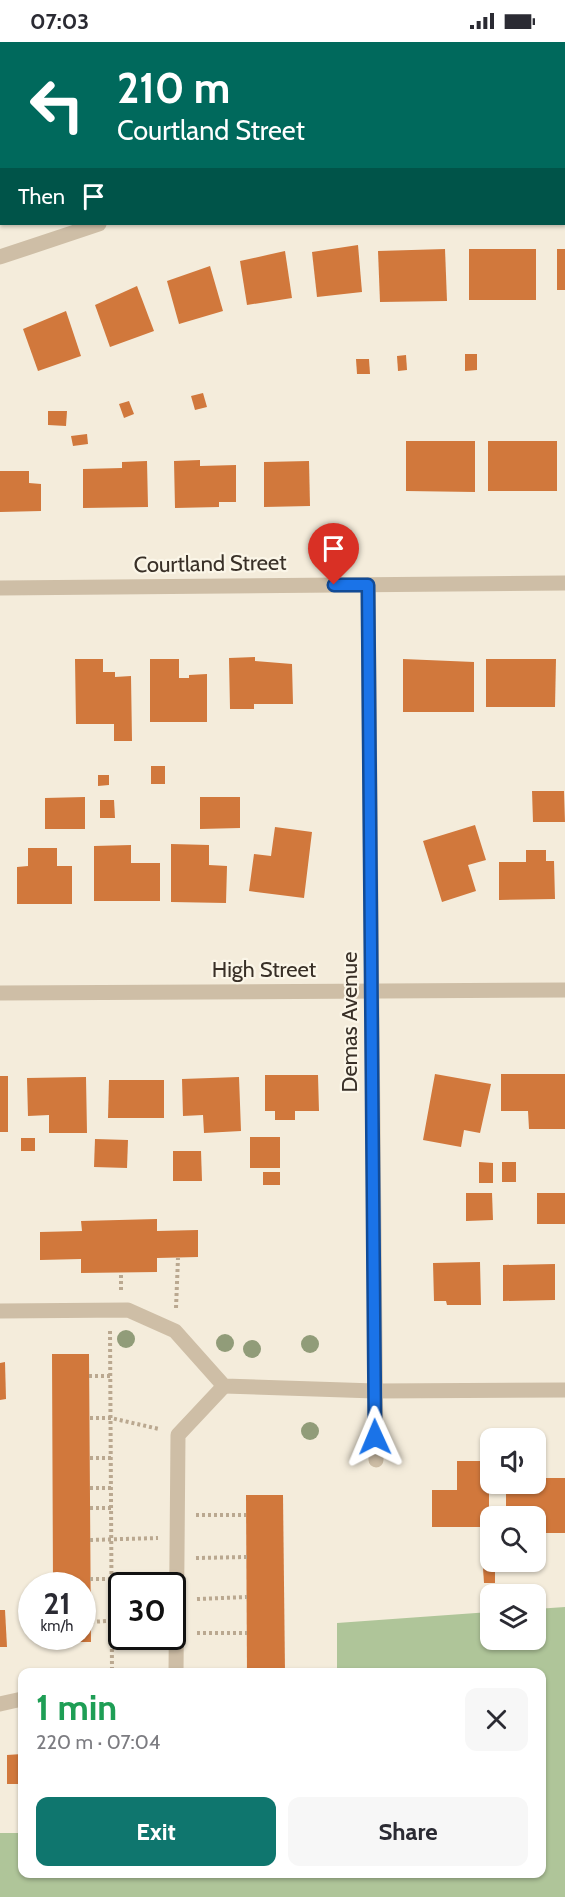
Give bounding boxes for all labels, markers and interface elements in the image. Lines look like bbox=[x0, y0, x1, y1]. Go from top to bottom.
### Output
text: 07:03 bbox=[30, 8, 89, 35]
text: 210 m bbox=[117, 62, 230, 114]
icon: left bbox=[18, 66, 96, 144]
text: Courtland Street bbox=[117, 114, 305, 147]
icon: arrive bbox=[77, 180, 110, 213]
text: Then bbox=[18, 183, 65, 210]
pin bbox=[308, 523, 359, 585]
icon: arrive bbox=[317, 532, 350, 565]
street label: Courtland Street bbox=[133, 549, 287, 578]
street label: Demas Avenue bbox=[336, 952, 363, 1092]
street label: High Street bbox=[212, 956, 317, 983]
position arrow bbox=[343, 1405, 407, 1469]
map controls bbox=[480, 1428, 546, 1650]
button: sound bbox=[480, 1428, 546, 1494]
button: search bbox=[480, 1506, 546, 1572]
speed limit sign: 30 bbox=[108, 1572, 186, 1650]
button: layers bbox=[480, 1584, 546, 1650]
text: 21 bbox=[44, 1585, 70, 1622]
text: km/h bbox=[41, 1617, 73, 1635]
text: 1 min bbox=[36, 1685, 117, 1729]
button: close bbox=[465, 1688, 528, 1751]
text: 220 m · 07:04 bbox=[36, 1730, 160, 1754]
button: Exit bbox=[36, 1797, 276, 1866]
button: Share bbox=[288, 1797, 528, 1866]

